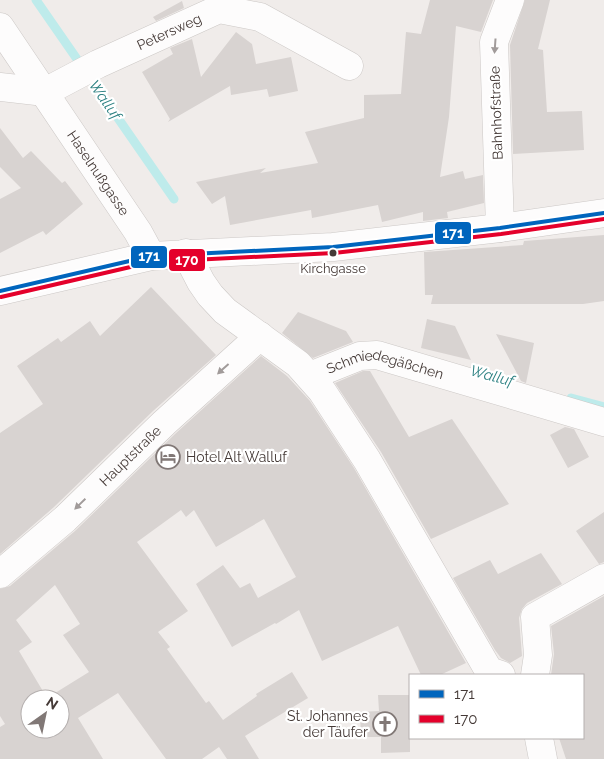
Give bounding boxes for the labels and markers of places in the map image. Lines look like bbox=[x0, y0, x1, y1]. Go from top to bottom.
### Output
marker: Kirchgasse bbox=[328, 248, 338, 258]
place label: Kirchgasse bbox=[300, 261, 366, 276]
hotel icon: Hotel Alt Walluf bbox=[155, 444, 181, 470]
place label: Hotel Alt Walluf bbox=[186, 449, 288, 465]
place label: St. Johannes der Täufer bbox=[287, 708, 368, 740]
church icon: St. Johannes der Täufer bbox=[372, 711, 398, 737]

